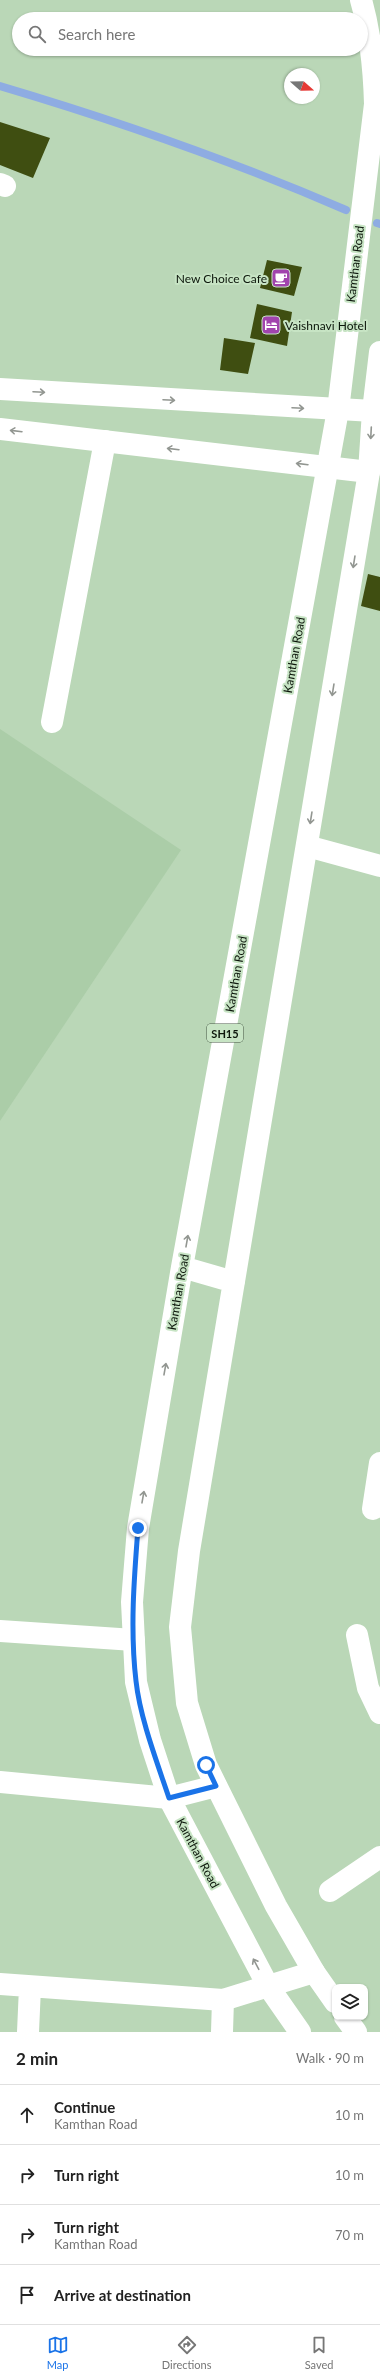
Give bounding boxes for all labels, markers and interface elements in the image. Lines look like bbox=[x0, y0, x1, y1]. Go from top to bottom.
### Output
search box bbox=[12, 12, 368, 56]
icon: search bbox=[26, 23, 48, 45]
text: Search here bbox=[58, 25, 135, 43]
north arrow bbox=[284, 68, 320, 104]
street label: Kamthan Road bbox=[343, 225, 367, 303]
cafe icon: New Choice Cafe bbox=[270, 267, 292, 289]
place label: New Choice Cafe bbox=[176, 271, 267, 286]
hotel icon: Vaishnavi Hotel bbox=[260, 314, 282, 336]
place label: Vaishnavi Hotel bbox=[285, 318, 367, 333]
one-way arrow bbox=[32, 388, 45, 395]
one-way arrow bbox=[162, 396, 175, 403]
one-way arrow bbox=[291, 404, 304, 411]
one-way arrow bbox=[368, 426, 375, 439]
one-way arrow bbox=[10, 427, 23, 435]
one-way arrow bbox=[167, 445, 180, 453]
one-way arrow bbox=[296, 461, 309, 468]
one-way arrow bbox=[350, 555, 358, 568]
street label: Kamthan Road bbox=[280, 616, 308, 694]
one-way arrow bbox=[329, 683, 337, 696]
one-way arrow bbox=[307, 811, 315, 824]
street label: Kamthan Road bbox=[222, 935, 250, 1013]
road number: SH15 bbox=[207, 1024, 243, 1042]
one-way arrow bbox=[183, 1235, 191, 1248]
street label: Kamthan Road bbox=[164, 1253, 192, 1331]
one-way arrow bbox=[161, 1363, 169, 1376]
one-way arrow bbox=[139, 1491, 147, 1504]
route end bbox=[129, 1519, 147, 1537]
route start bbox=[197, 1756, 215, 1774]
street label: Kamthan Road bbox=[173, 1815, 223, 1891]
one-way arrow bbox=[252, 1958, 260, 1970]
map controls bbox=[332, 1984, 368, 2020]
button: layers bbox=[332, 1984, 368, 2020]
text: 2 min bbox=[16, 2048, 58, 2069]
text: Walk · 90 m bbox=[296, 2050, 364, 2066]
text: Continue bbox=[54, 2098, 115, 2116]
icon: ahead bbox=[16, 2104, 38, 2126]
text: 10 m bbox=[335, 2107, 364, 2123]
text: Kamthan Road bbox=[54, 2116, 137, 2132]
icon: right bbox=[16, 2164, 38, 2186]
text: Turn right bbox=[54, 2166, 119, 2184]
text: 10 m bbox=[335, 2167, 364, 2183]
text: Turn right bbox=[54, 2218, 119, 2236]
icon: right bbox=[16, 2224, 38, 2246]
text: 70 m bbox=[335, 2227, 364, 2243]
text: Kamthan Road bbox=[54, 2236, 137, 2252]
icon: arrive bbox=[16, 2284, 38, 2306]
text: Arrive at destination bbox=[54, 2286, 191, 2304]
tab: Map bbox=[47, 2334, 69, 2371]
tab: Directions bbox=[162, 2334, 211, 2371]
tab: Saved bbox=[305, 2334, 333, 2371]

